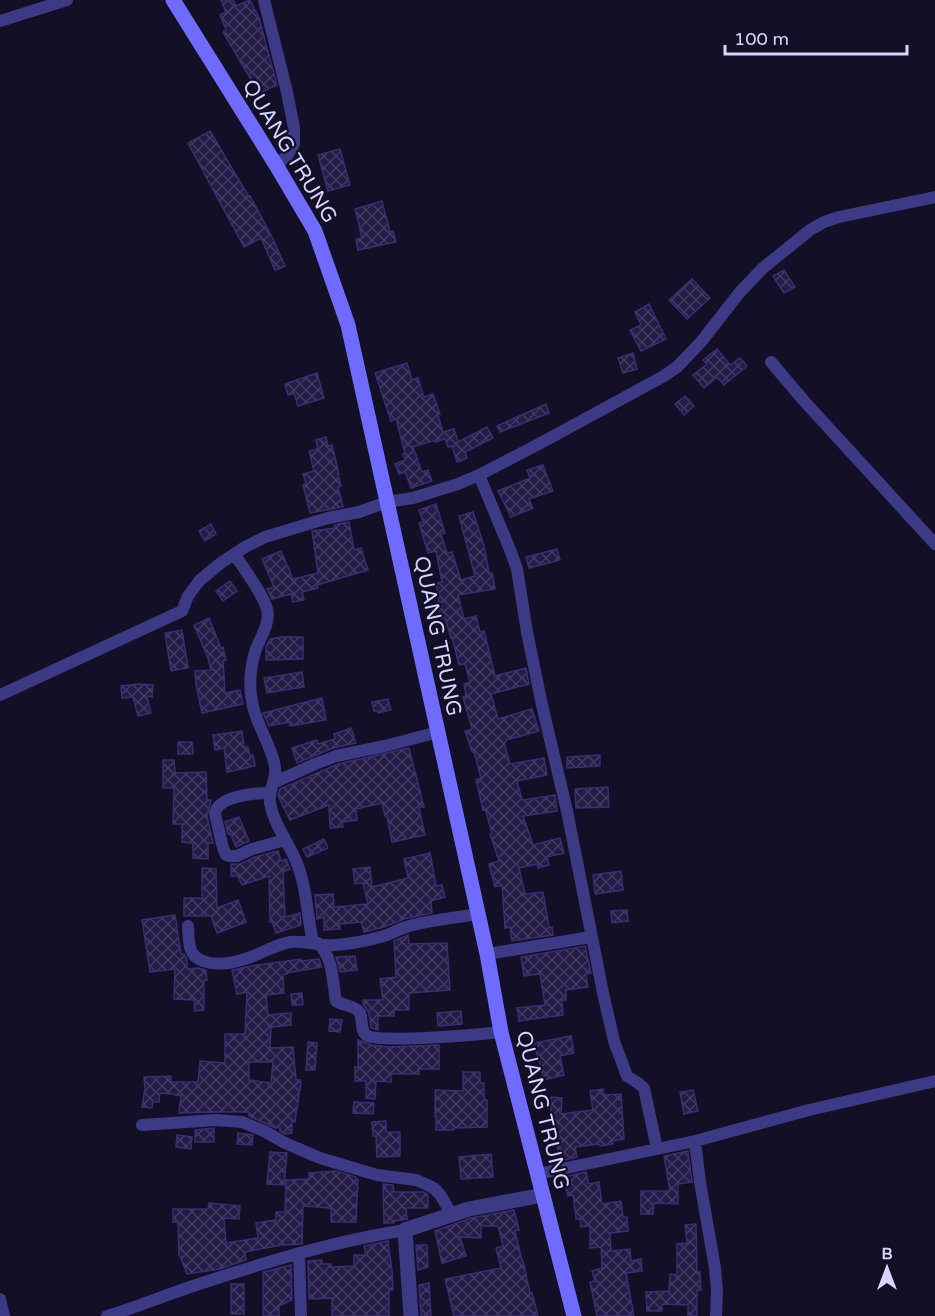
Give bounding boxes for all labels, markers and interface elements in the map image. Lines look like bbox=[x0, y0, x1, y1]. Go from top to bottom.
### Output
scale bar bbox=[725, 18, 906, 56]
text: 100 m bbox=[734, 28, 789, 50]
street label: QUANG TRUNG bbox=[237, 75, 342, 227]
street label: QUANG TRUNG bbox=[408, 554, 467, 718]
street label: QUANG TRUNG bbox=[511, 1028, 574, 1192]
north arrow bbox=[857, 1238, 917, 1298]
text: B bbox=[881, 1244, 893, 1264]

